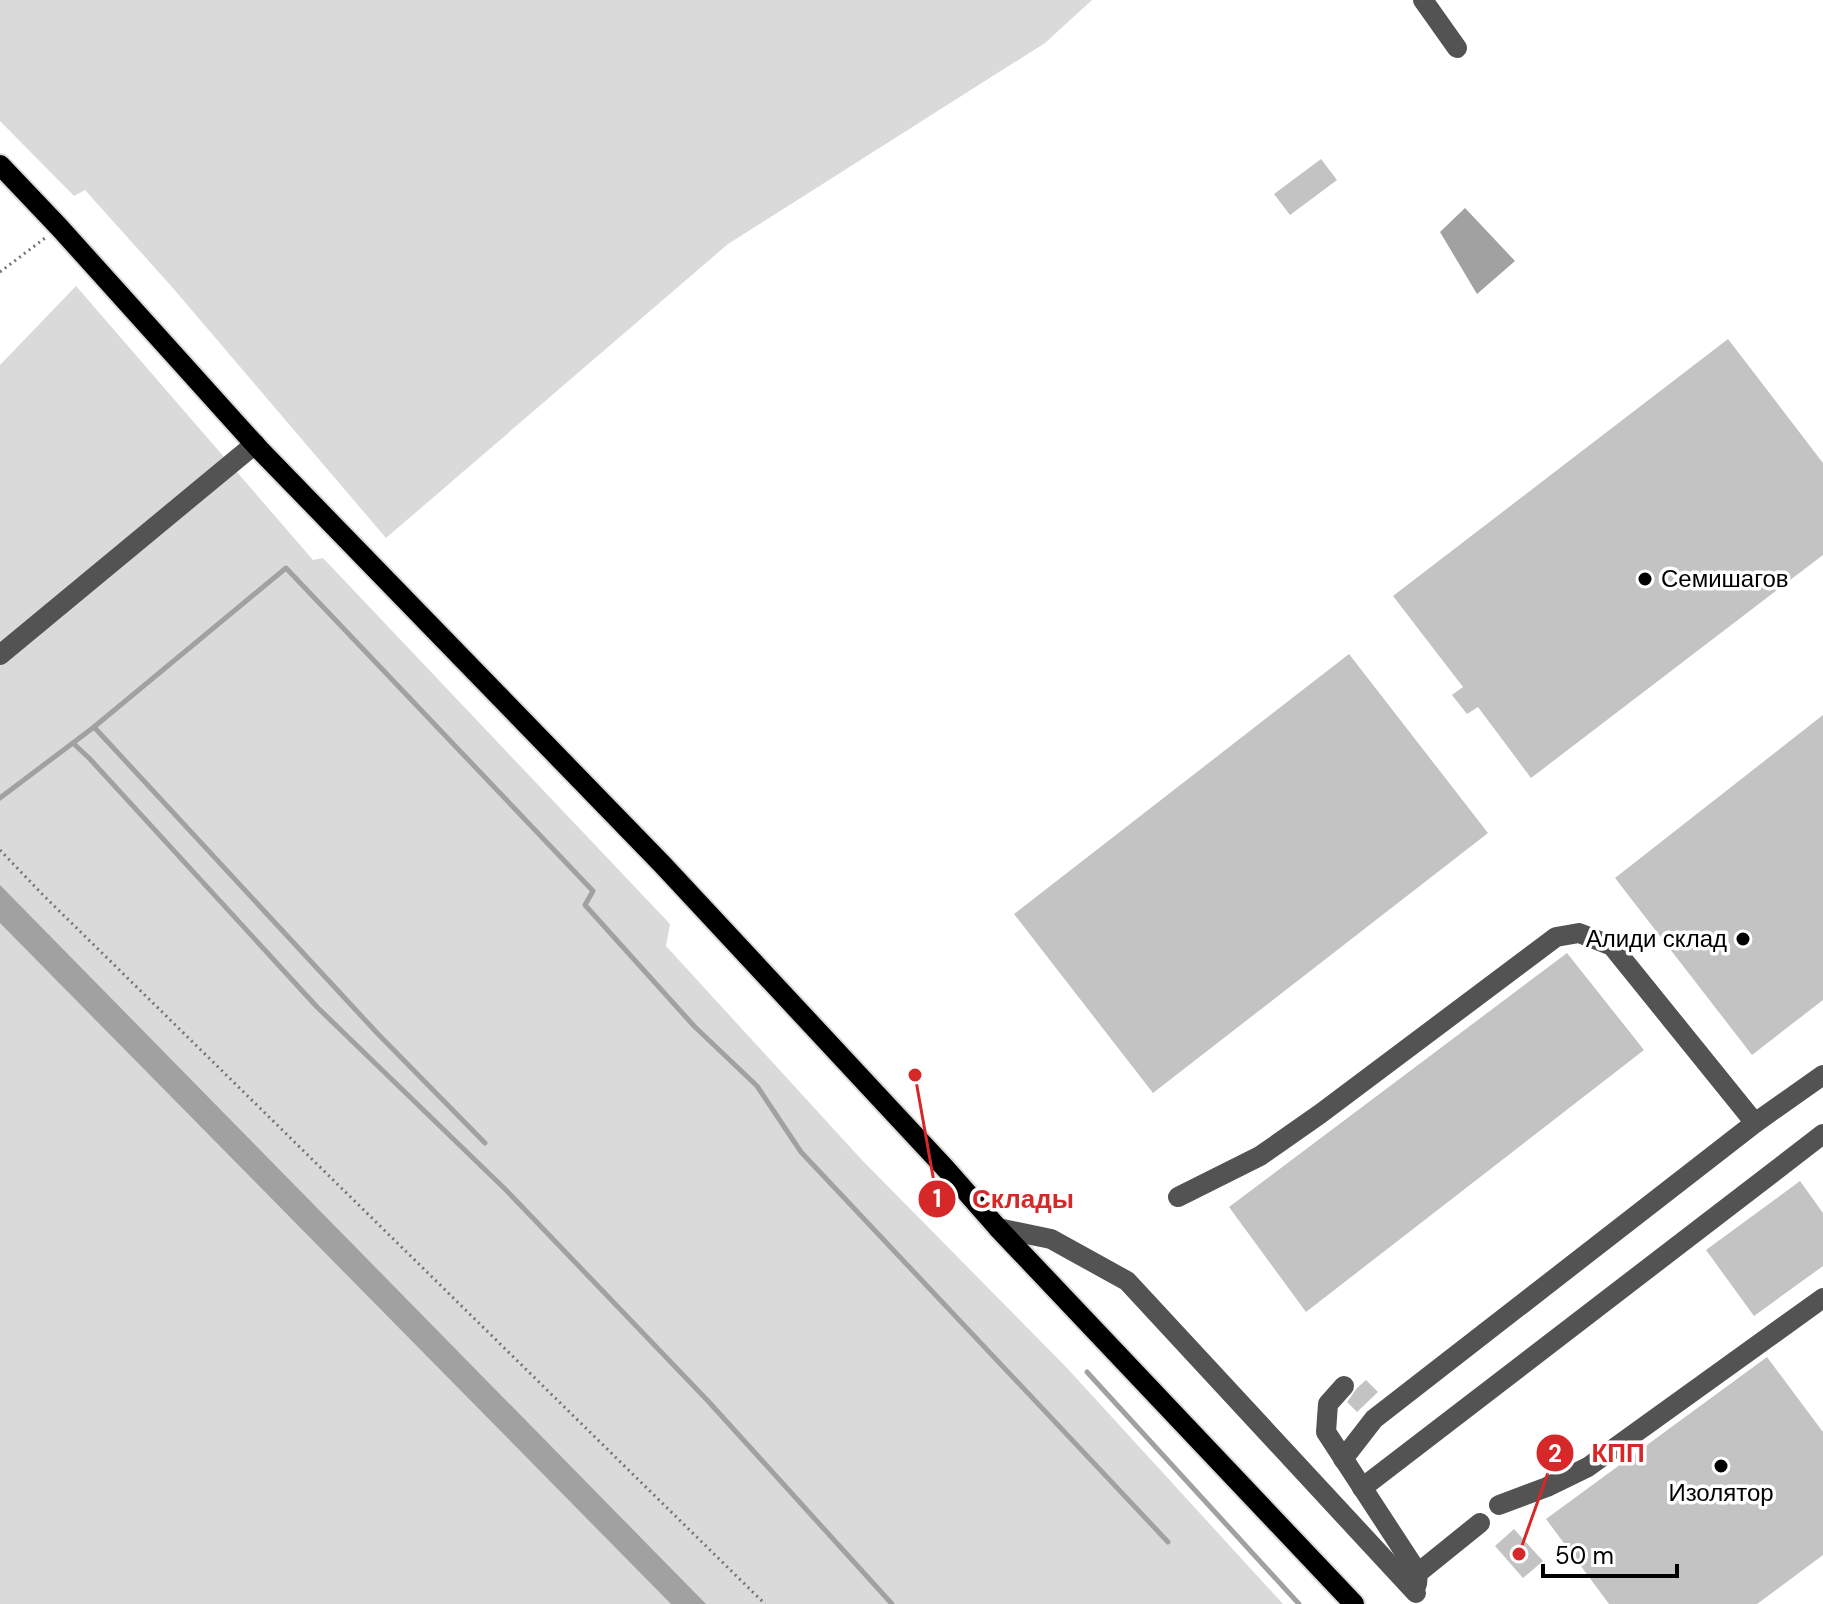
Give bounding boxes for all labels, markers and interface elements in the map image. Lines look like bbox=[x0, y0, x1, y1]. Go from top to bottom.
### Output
place label: Семишагов bbox=[1661, 563, 1789, 594]
marker: Семишагов bbox=[1636, 570, 1654, 588]
place label: Алиди склад bbox=[1586, 923, 1727, 954]
marker: Алиди склад bbox=[1734, 930, 1752, 948]
callout: Склады bbox=[917, 1174, 1090, 1224]
text: Склады bbox=[972, 1182, 1074, 1216]
text: 1 bbox=[933, 1183, 941, 1214]
callout: КПП bbox=[1535, 1428, 1661, 1478]
text: КПП bbox=[1591, 1436, 1645, 1470]
text: 2 bbox=[1548, 1438, 1562, 1469]
marker: Изолятор bbox=[1712, 1457, 1730, 1475]
place label: Изолятор bbox=[1668, 1477, 1774, 1508]
scale bar bbox=[1543, 1528, 1677, 1578]
text: 50 m bbox=[1555, 1540, 1614, 1571]

